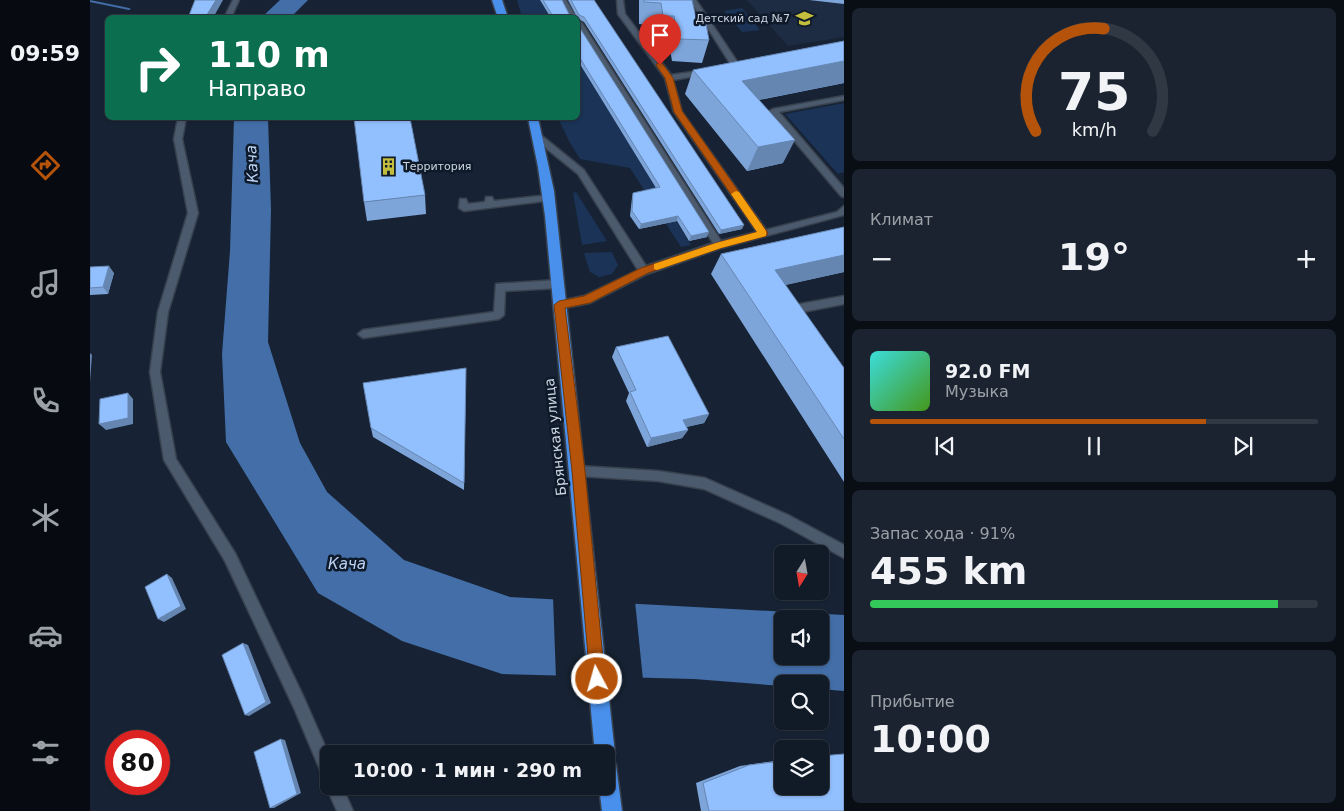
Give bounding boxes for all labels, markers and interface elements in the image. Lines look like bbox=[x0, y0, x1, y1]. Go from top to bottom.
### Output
school or university icon: Детский сад №7 bbox=[794, 8, 814, 28]
place label: Детский сад №7 bbox=[695, 12, 790, 25]
pin bbox=[639, 14, 681, 65]
icon: arrive bbox=[646, 21, 674, 49]
icon: right bbox=[125, 35, 190, 100]
text: 110 m bbox=[208, 35, 330, 75]
text: 09:59 bbox=[10, 41, 80, 66]
text: 75 bbox=[1058, 62, 1130, 122]
text: Направо bbox=[208, 76, 306, 101]
text: km/h bbox=[1071, 119, 1117, 140]
water label: Кача bbox=[242, 145, 262, 183]
icon: directions bbox=[28, 148, 63, 183]
building icon: Территория bbox=[379, 156, 399, 176]
place label: Территория bbox=[402, 160, 472, 173]
text: Климат bbox=[870, 210, 933, 229]
text: 19° bbox=[1058, 235, 1130, 279]
text: − bbox=[870, 242, 893, 275]
text: + bbox=[1295, 242, 1318, 275]
icon: music bbox=[28, 266, 63, 301]
text: 92.0 FM bbox=[945, 360, 1030, 382]
street label: Брянская улица bbox=[541, 377, 569, 497]
text: Музыка bbox=[945, 382, 1009, 401]
icon: phone bbox=[28, 383, 63, 418]
icon: previous bbox=[931, 432, 959, 460]
icon: pause bbox=[1080, 432, 1108, 460]
icon: next bbox=[1229, 432, 1257, 460]
icon: climate bbox=[28, 500, 63, 535]
text: Запас хода · 91% bbox=[870, 524, 1015, 543]
north arrow bbox=[774, 545, 829, 600]
map controls bbox=[774, 545, 829, 795]
text: 455 km bbox=[870, 549, 1027, 593]
water label: Кача bbox=[328, 555, 366, 573]
button: sound bbox=[774, 610, 829, 665]
icon: car bbox=[28, 618, 63, 653]
position arrow bbox=[570, 652, 622, 704]
button: search bbox=[774, 675, 829, 730]
text: Прибытие bbox=[870, 692, 955, 711]
text: 10:00 bbox=[870, 717, 991, 761]
speed limit sign: 80 bbox=[105, 730, 170, 795]
icon: filters bbox=[28, 735, 63, 770]
button: layers bbox=[774, 740, 829, 795]
text: 10:00 · 1 мин · 290 m bbox=[353, 759, 582, 781]

